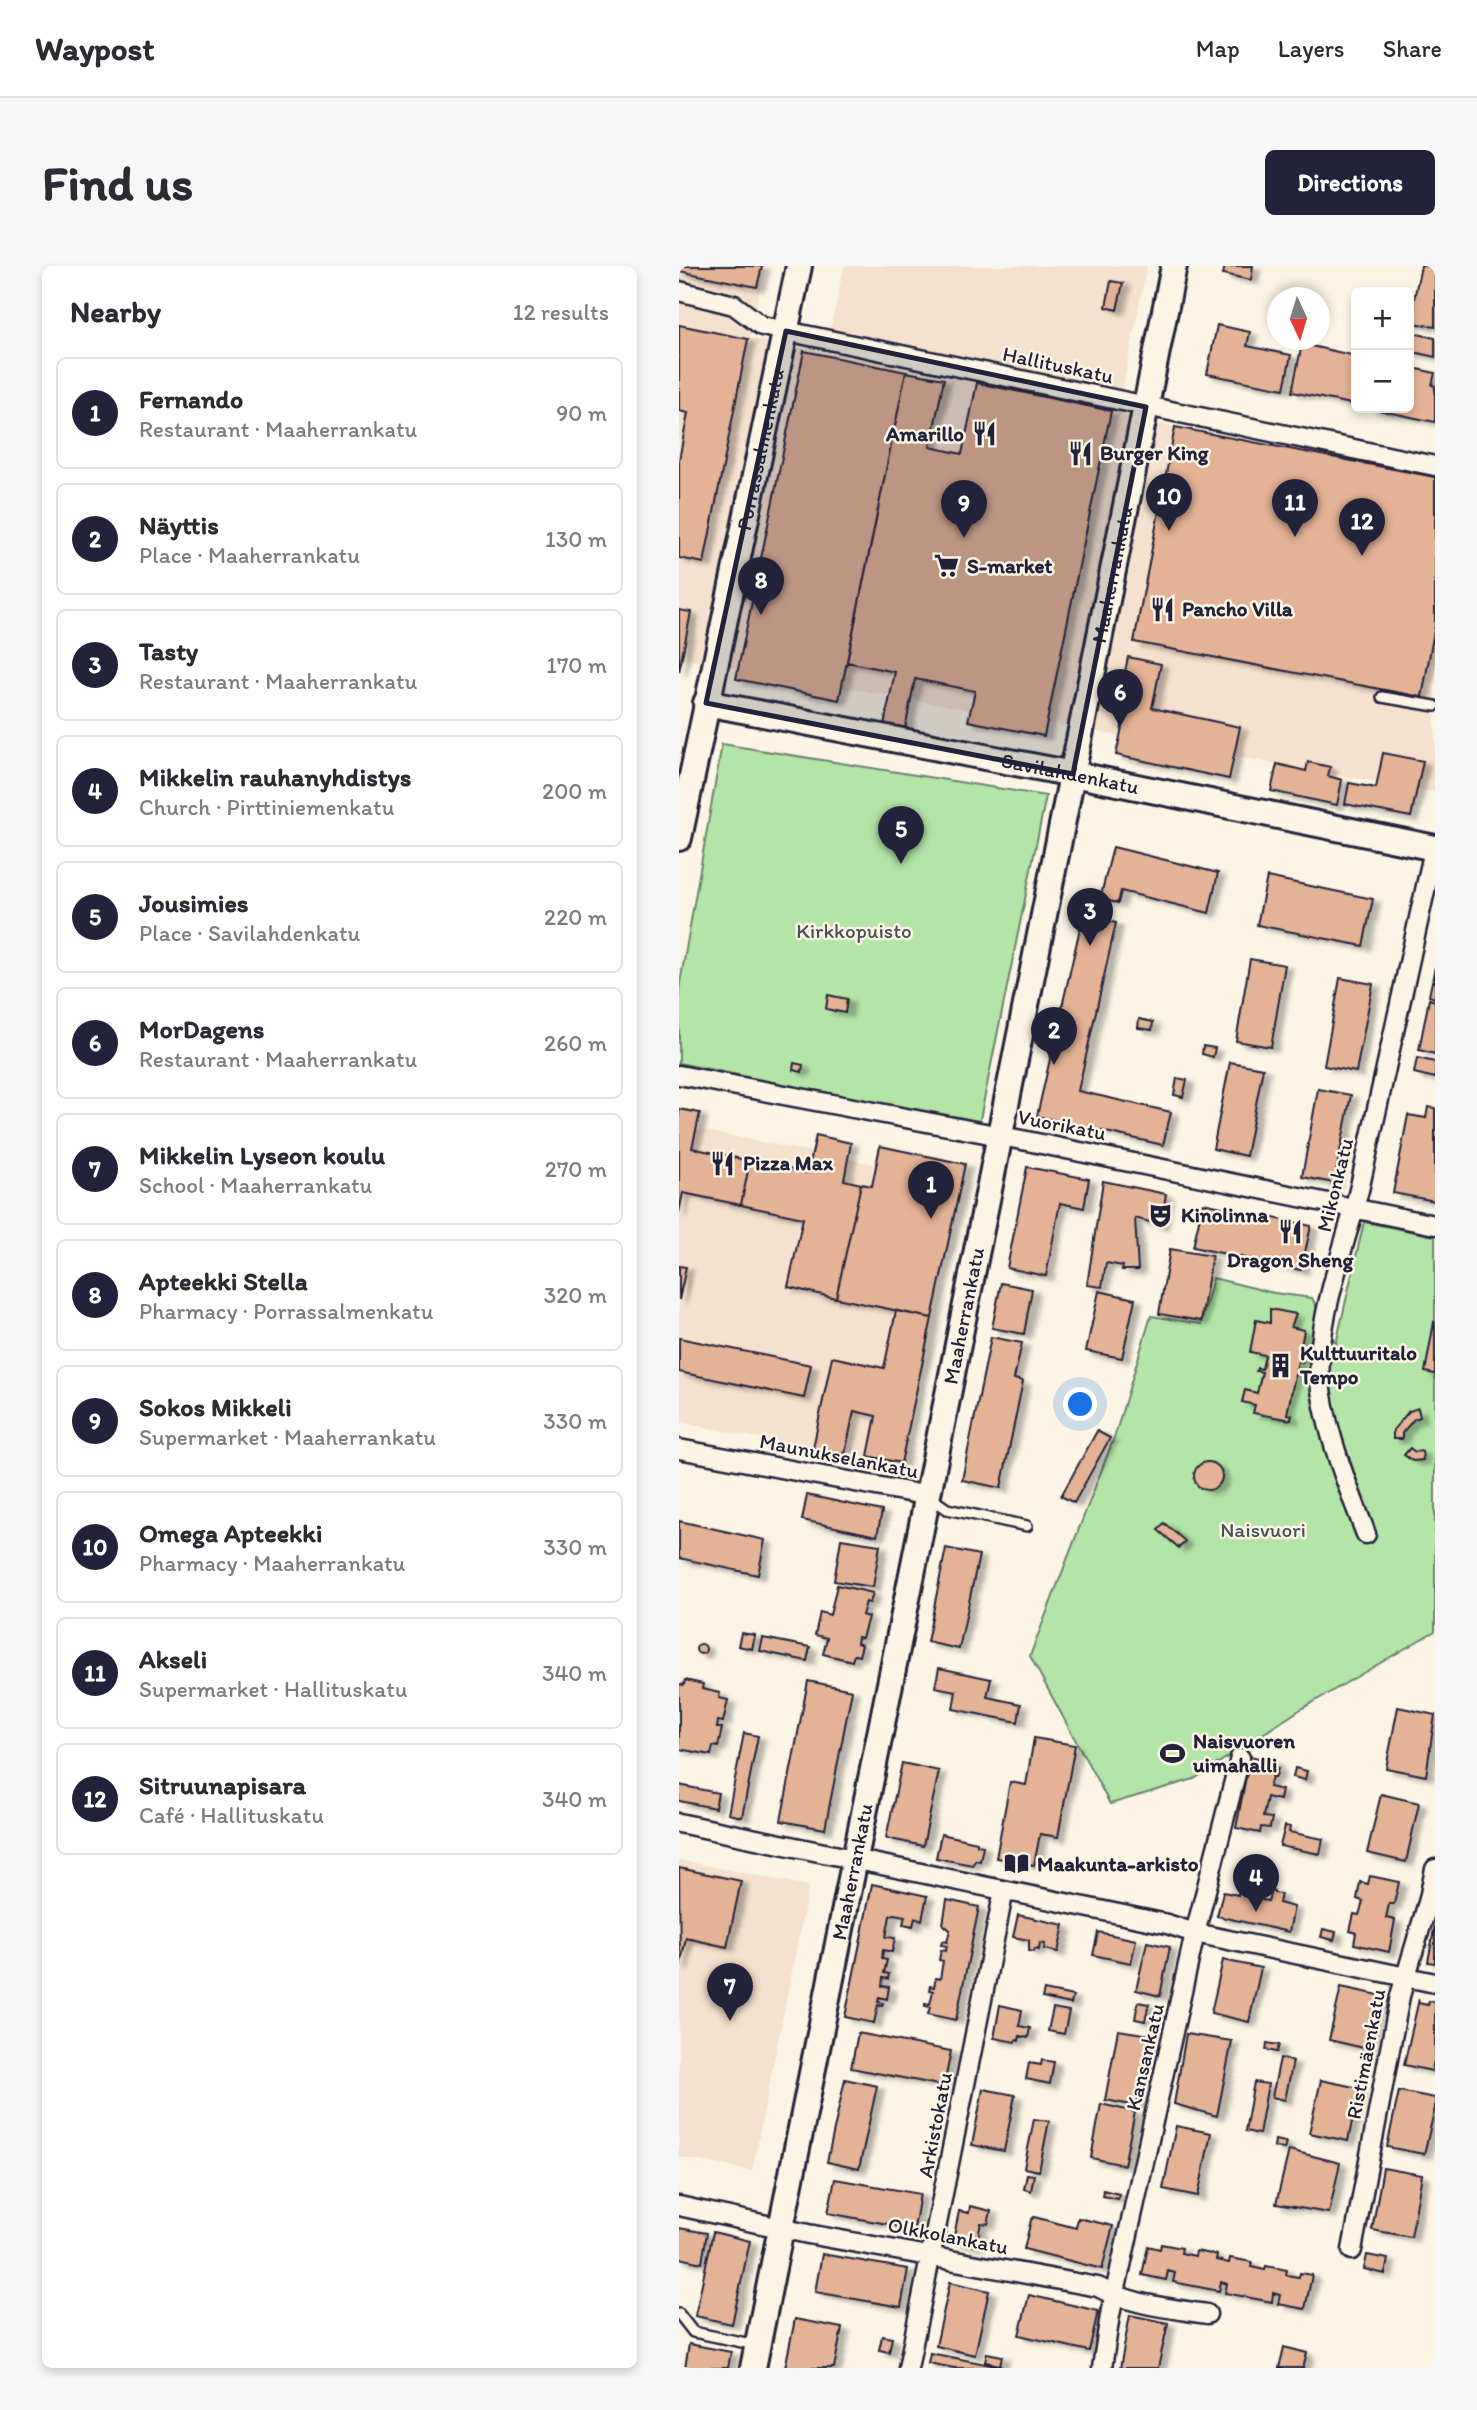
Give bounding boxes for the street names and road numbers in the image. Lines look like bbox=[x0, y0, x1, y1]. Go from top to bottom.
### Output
street label: Hallituskatu bbox=[1000, 341, 1116, 388]
street label: Porrassalmenkatu bbox=[731, 366, 789, 533]
street label: Maaherrankatu bbox=[1086, 504, 1138, 645]
street label: Savilahdenkatu bbox=[1000, 747, 1141, 799]
street label: Vuorikatu bbox=[1016, 1104, 1108, 1145]
street label: Mikonkatu bbox=[1311, 1135, 1358, 1234]
street label: Maaherrankatu bbox=[937, 1245, 989, 1386]
street label: Maunukselankatu bbox=[758, 1428, 921, 1483]
street label: Maaherrankatu bbox=[826, 1801, 878, 1942]
street label: Ristimäenkatu bbox=[1341, 1987, 1390, 2121]
street label: Kansankatu bbox=[1120, 2001, 1169, 2113]
street label: Arkistokatu bbox=[912, 2070, 957, 2180]
street label: Olkkolankatu bbox=[886, 2212, 1011, 2260]

